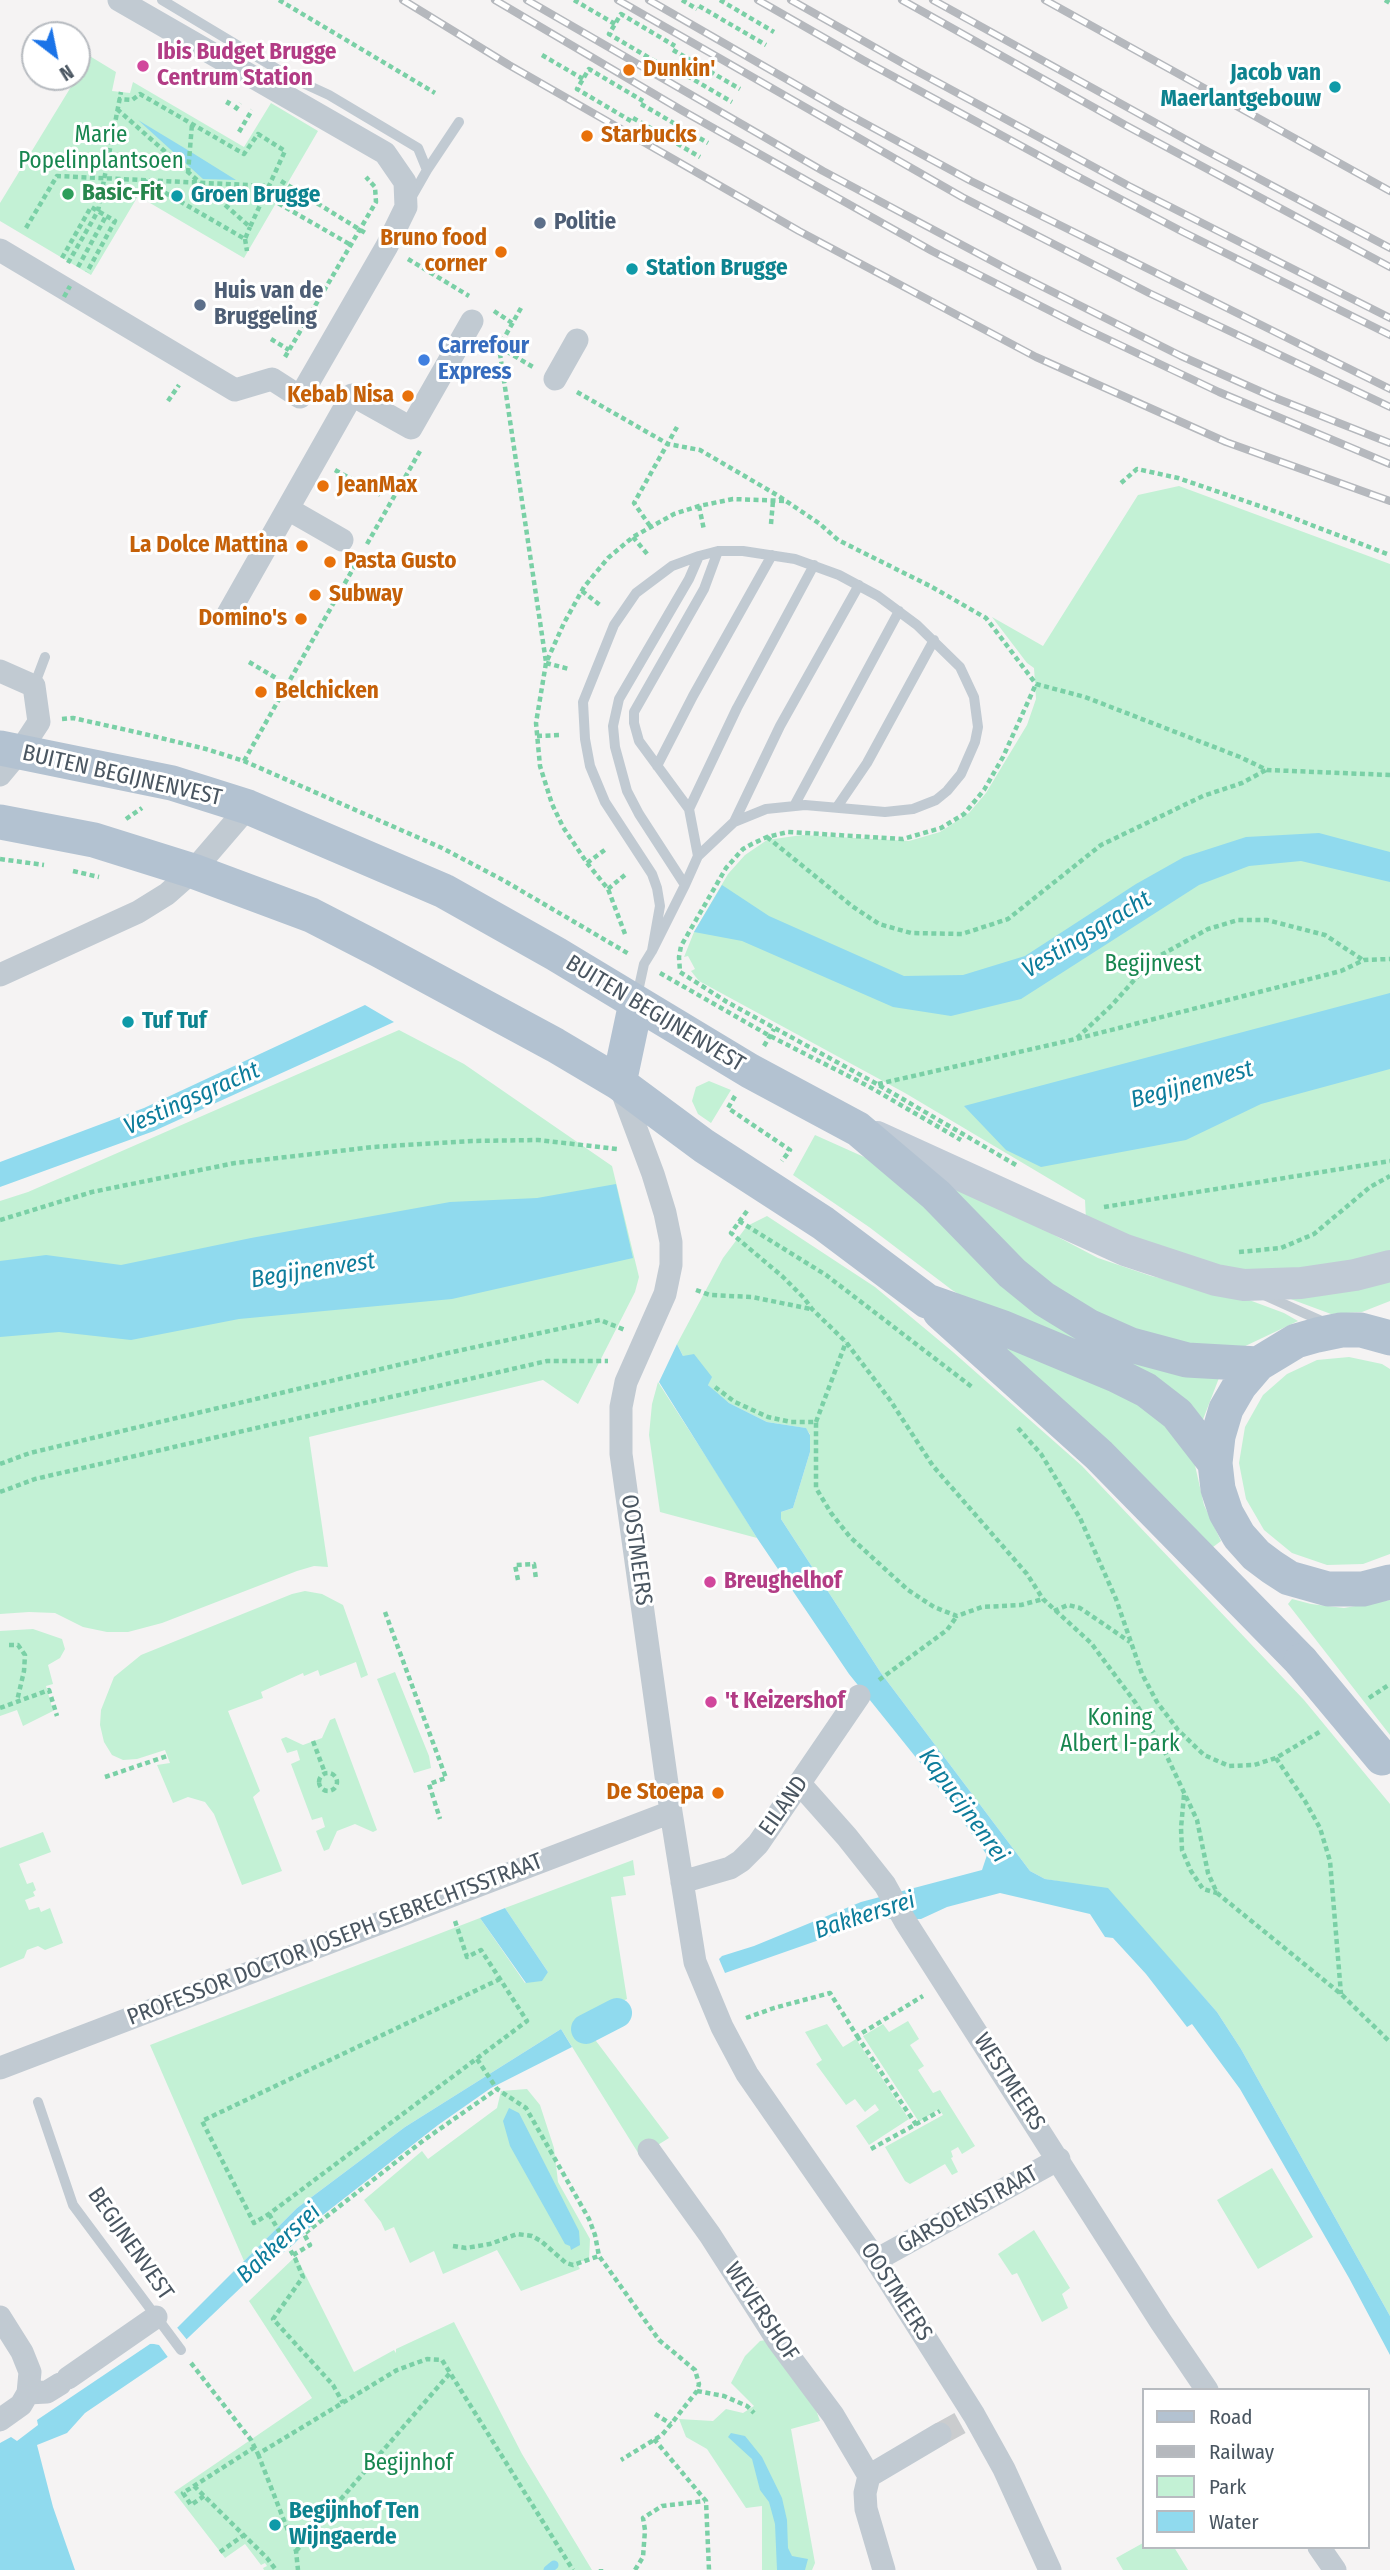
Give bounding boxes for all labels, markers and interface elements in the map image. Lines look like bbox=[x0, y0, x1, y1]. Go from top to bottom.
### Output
north arrow bbox=[21, 21, 91, 91]
place label: Ibis Budget Brugge Centrum Station bbox=[157, 39, 337, 93]
place label: Dunkin' bbox=[643, 56, 715, 84]
marker: Ibis Budget Brugge Centrum Station bbox=[135, 58, 151, 74]
text: N bbox=[55, 60, 77, 85]
place label: Jacob van Maerlantgebouw bbox=[1160, 60, 1321, 114]
marker: Dunkin' bbox=[621, 62, 637, 78]
marker: Jacob van Maerlantgebouw bbox=[1327, 79, 1343, 95]
park label: Marie Popelinplantsoen bbox=[18, 122, 184, 176]
place label: Starbucks bbox=[601, 122, 697, 150]
marker: Starbucks bbox=[579, 128, 595, 144]
place label: Basic-Fit bbox=[82, 180, 164, 208]
place label: Groen Brugge bbox=[191, 182, 320, 210]
marker: Basic-Fit bbox=[60, 186, 76, 202]
marker: Groen Brugge bbox=[169, 188, 185, 204]
place label: Politie bbox=[554, 209, 616, 237]
marker: Politie bbox=[532, 215, 548, 231]
place label: Bruno food corner bbox=[380, 225, 487, 279]
marker: Bruno food corner bbox=[493, 244, 509, 260]
place label: Station Brugge bbox=[646, 255, 788, 283]
marker: Station Brugge bbox=[624, 261, 640, 277]
place label: Huis van de Bruggeling bbox=[214, 278, 323, 332]
marker: Huis van de Bruggeling bbox=[192, 297, 208, 313]
place label: Carrefour Express bbox=[438, 333, 529, 387]
marker: Carrefour Express bbox=[416, 352, 432, 368]
place label: Kebab Nisa bbox=[287, 382, 394, 410]
marker: Kebab Nisa bbox=[400, 388, 416, 404]
place label: JeanMax bbox=[337, 472, 417, 500]
marker: JeanMax bbox=[315, 478, 331, 494]
place label: La Dolce Mattina bbox=[129, 532, 288, 560]
marker: La Dolce Mattina bbox=[294, 538, 310, 554]
place label: Pasta Gusto bbox=[344, 548, 456, 576]
marker: Pasta Gusto bbox=[322, 554, 338, 570]
place label: Subway bbox=[329, 581, 403, 609]
marker: Subway bbox=[307, 587, 323, 603]
place label: Domino's bbox=[198, 605, 287, 633]
marker: Domino's bbox=[293, 611, 309, 627]
place label: Belchicken bbox=[275, 678, 379, 706]
marker: Belchicken bbox=[253, 684, 269, 700]
street label: BUITEN BEGIJNENVEST bbox=[19, 740, 225, 812]
water label: Vestingsgracht bbox=[1017, 885, 1157, 985]
street label: BUITEN BEGIJNENVEST bbox=[560, 950, 750, 1078]
park label: Begijnvest bbox=[1104, 951, 1202, 979]
place label: Tuf Tuf bbox=[142, 1008, 206, 1036]
marker: Tuf Tuf bbox=[120, 1014, 136, 1030]
water label: Begijnenvest bbox=[1128, 1055, 1256, 1115]
water label: Vestingsgracht bbox=[120, 1056, 264, 1142]
water label: Begijnenvest bbox=[249, 1247, 377, 1295]
street label: OOSTMEERS bbox=[615, 1493, 657, 1607]
place label: Breughelhof bbox=[724, 1568, 842, 1596]
marker: Breughelhof bbox=[702, 1574, 718, 1590]
place label: 't Keizershof bbox=[725, 1688, 845, 1716]
marker: 't Keizershof bbox=[703, 1694, 719, 1710]
park label: Koning Albert I-park bbox=[1060, 1705, 1180, 1759]
water label: Kapucijnenrei bbox=[912, 1743, 1014, 1869]
street label: EILAND bbox=[754, 1771, 814, 1841]
place label: De Stoepa bbox=[607, 1779, 704, 1807]
marker: De Stoepa bbox=[710, 1785, 726, 1801]
street label: PROFESSOR DOCTOR JOSEPH SEBRECHTSSTRAAT bbox=[123, 1848, 547, 2032]
water label: Bakkersrei bbox=[811, 1886, 919, 1946]
street label: WESTMEERS bbox=[967, 2028, 1051, 2136]
street label: GARSOENSTRAAT bbox=[893, 2160, 1043, 2260]
street label: BEGIJNENVEST bbox=[81, 2182, 179, 2306]
water label: Bakkersrei bbox=[231, 2198, 327, 2290]
street label: OOSTMEERS bbox=[854, 2238, 938, 2346]
street label: WEVERSHOF bbox=[718, 2258, 804, 2366]
legend bbox=[1142, 2388, 1369, 2549]
text: Road bbox=[1209, 2404, 1253, 2430]
text: Railway bbox=[1209, 2439, 1274, 2465]
park label: Begijnhof bbox=[363, 2450, 453, 2478]
text: Park bbox=[1209, 2474, 1246, 2500]
place label: Begijnhof Ten Wijngaerde bbox=[289, 2498, 419, 2552]
text: Water bbox=[1209, 2509, 1259, 2535]
marker: Begijnhof Ten Wijngaerde bbox=[267, 2517, 283, 2533]

